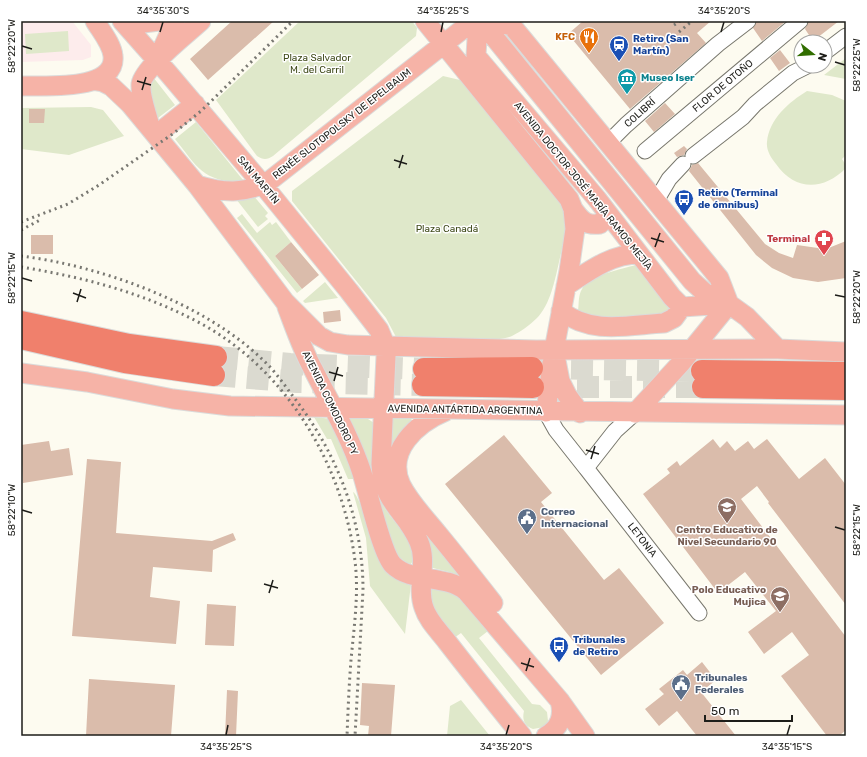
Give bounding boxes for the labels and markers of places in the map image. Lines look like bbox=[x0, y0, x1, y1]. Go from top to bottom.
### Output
restaurant icon: KFC bbox=[578, 26, 600, 54]
place label: KFC bbox=[555, 31, 575, 43]
place label: Retiro (San Martín) bbox=[633, 33, 689, 57]
station icon: Retiro (San Martín) bbox=[608, 34, 630, 62]
museum icon: Museo Iser bbox=[616, 67, 638, 95]
place label: Museo Iser bbox=[641, 72, 695, 84]
place label: Retiro (Terminal de ómnibus) bbox=[698, 187, 778, 211]
bus stop icon: Retiro (Terminal de ómnibus) bbox=[673, 188, 695, 216]
pharmacy icon: Terminal bbox=[813, 228, 835, 256]
place label: Terminal bbox=[767, 233, 810, 245]
school or university icon: Centro Educativo de Nivel Secundario 90 bbox=[716, 496, 738, 524]
place label: Correo Internacional bbox=[541, 506, 608, 530]
public building icon: Correo Internacional bbox=[516, 507, 538, 535]
place label: Centro Educativo de Nivel Secundario 90 bbox=[676, 524, 778, 548]
place label: Polo Educativo Mujica bbox=[692, 584, 766, 608]
school or university icon: Polo Educativo Mujica bbox=[769, 585, 791, 613]
place label: Tribunales de Retiro bbox=[573, 634, 626, 658]
bus stop icon: Tribunales de Retiro bbox=[548, 635, 570, 663]
place label: Tribunales Federales bbox=[695, 672, 748, 696]
public building icon: Tribunales Federales bbox=[670, 673, 692, 701]

